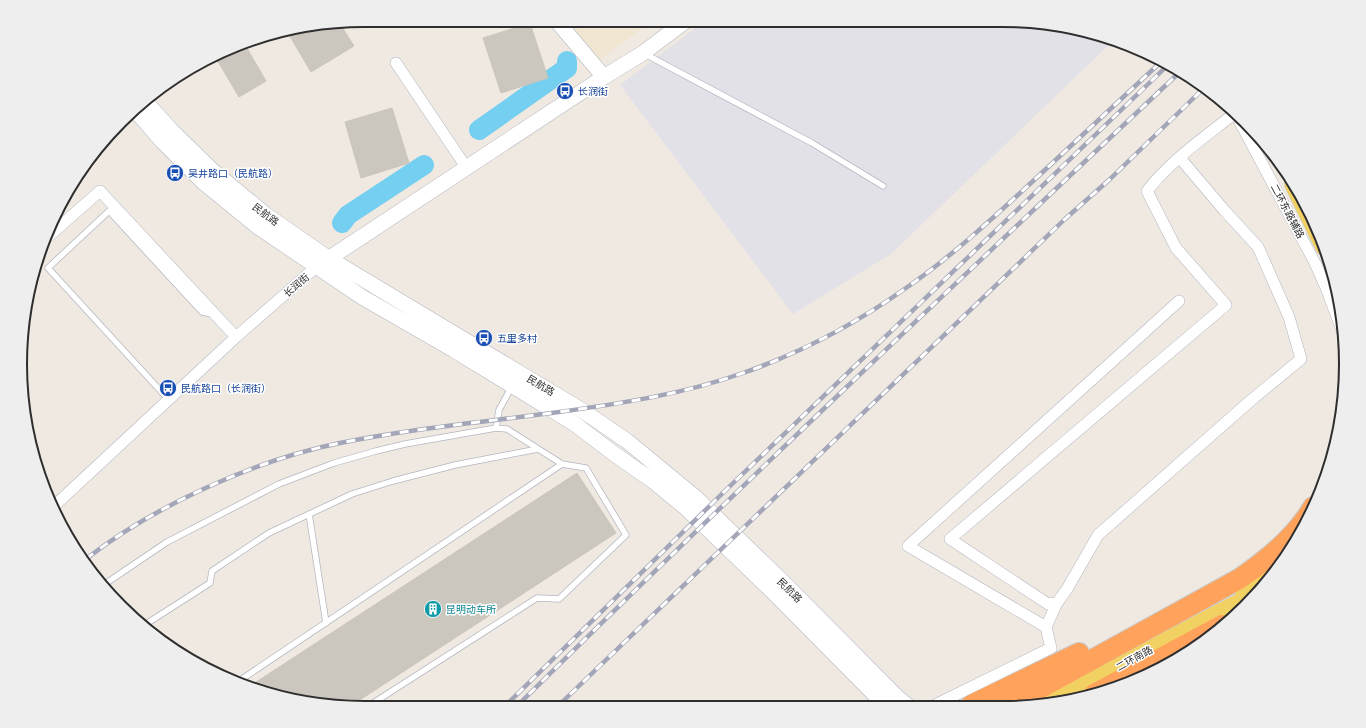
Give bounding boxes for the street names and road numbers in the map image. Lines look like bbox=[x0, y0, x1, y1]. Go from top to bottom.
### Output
street label: 二环东路辅路 bbox=[1268, 182, 1307, 241]
street label: 民航路 bbox=[250, 200, 282, 229]
street label: 长润街 bbox=[281, 271, 312, 300]
street label: 民航路 bbox=[525, 372, 557, 399]
street label: 民航路 bbox=[774, 575, 805, 606]
street label: 二环南路 bbox=[1114, 643, 1155, 674]

